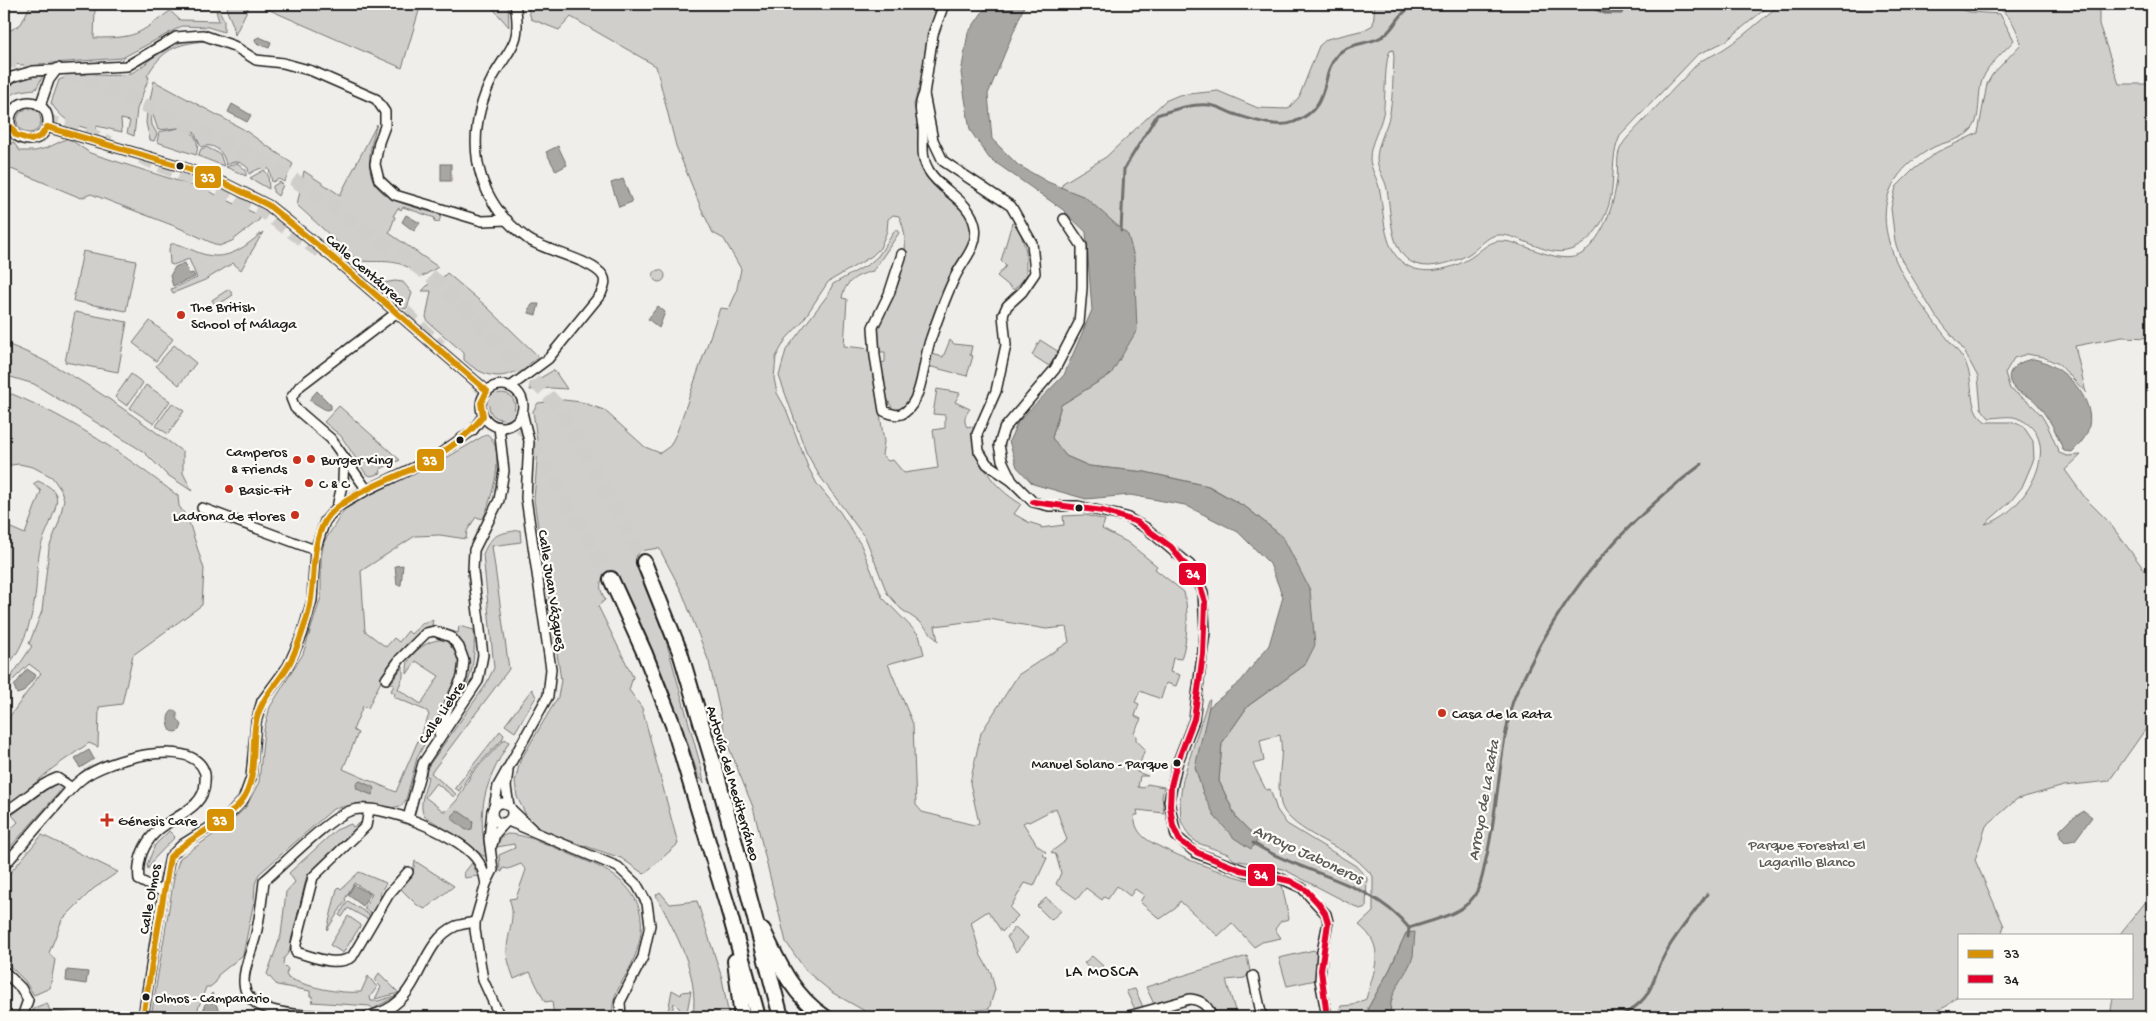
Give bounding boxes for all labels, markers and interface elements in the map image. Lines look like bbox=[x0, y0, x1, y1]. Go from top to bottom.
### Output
unlabelled marker bbox=[175, 161, 185, 171]
line badge: 33 bbox=[194, 165, 222, 189]
text: 33 bbox=[200, 171, 215, 188]
street label: Calle Centáurea bbox=[321, 231, 409, 311]
place label: The British School of Málaga bbox=[190, 299, 297, 334]
marker: The British School of Málaga bbox=[175, 309, 187, 321]
unlabelled marker bbox=[455, 435, 465, 445]
place label: Camperos & Friends bbox=[226, 444, 287, 479]
line badge: 33 bbox=[416, 448, 445, 472]
place label: Burger King bbox=[320, 452, 393, 470]
marker: Burger King bbox=[305, 453, 317, 465]
marker: Camperos & Friends bbox=[291, 454, 303, 466]
text: 33 bbox=[422, 454, 437, 471]
place label: C & C bbox=[319, 476, 350, 494]
marker: C & C bbox=[303, 477, 315, 489]
place label: Basic-Fit bbox=[238, 482, 293, 500]
marker: Basic-Fit bbox=[223, 483, 235, 495]
unlabelled marker bbox=[1074, 503, 1084, 513]
place label: Ladrona de Flores bbox=[173, 508, 285, 526]
marker: Ladrona de Flores bbox=[289, 509, 301, 521]
street label: Calle Juan Vázquez bbox=[533, 529, 570, 652]
line badge: 34 bbox=[1178, 562, 1207, 586]
text: 34 bbox=[1185, 567, 1200, 584]
street label: Calle Liebre bbox=[415, 678, 470, 748]
street label: Autovía del Mediterráneo bbox=[701, 704, 763, 863]
place label: Casa de la Rata bbox=[1452, 706, 1552, 724]
marker: Casa de la Rata bbox=[1436, 707, 1448, 719]
water label: Arroyo de La Rata bbox=[1466, 738, 1506, 862]
place label: Manuel Solano - Parque bbox=[1031, 757, 1169, 774]
marker: Manuel Solano - Parque bbox=[1172, 758, 1182, 768]
line badge: 33 bbox=[206, 808, 235, 832]
marker: Génesis Care bbox=[100, 813, 114, 827]
place label: Génesis Care bbox=[118, 813, 198, 831]
text: 33 bbox=[212, 814, 227, 831]
water label: Arroyo Jaboneros bbox=[1250, 822, 1367, 891]
park label: Parque Forestal El Lagarillo Blanco bbox=[1747, 837, 1866, 872]
street label: Calle Olmos bbox=[136, 863, 166, 936]
line badge: 34 bbox=[1247, 863, 1276, 887]
text: 34 bbox=[1253, 868, 1268, 885]
legend bbox=[1958, 934, 2134, 998]
text: 33 bbox=[2003, 946, 2020, 964]
district label: LA MOSCA bbox=[1065, 964, 1139, 983]
text: 34 bbox=[2003, 972, 2019, 990]
place label: Olmos - Campanario bbox=[155, 991, 270, 1008]
marker: Olmos - Campanario bbox=[141, 992, 151, 1002]

